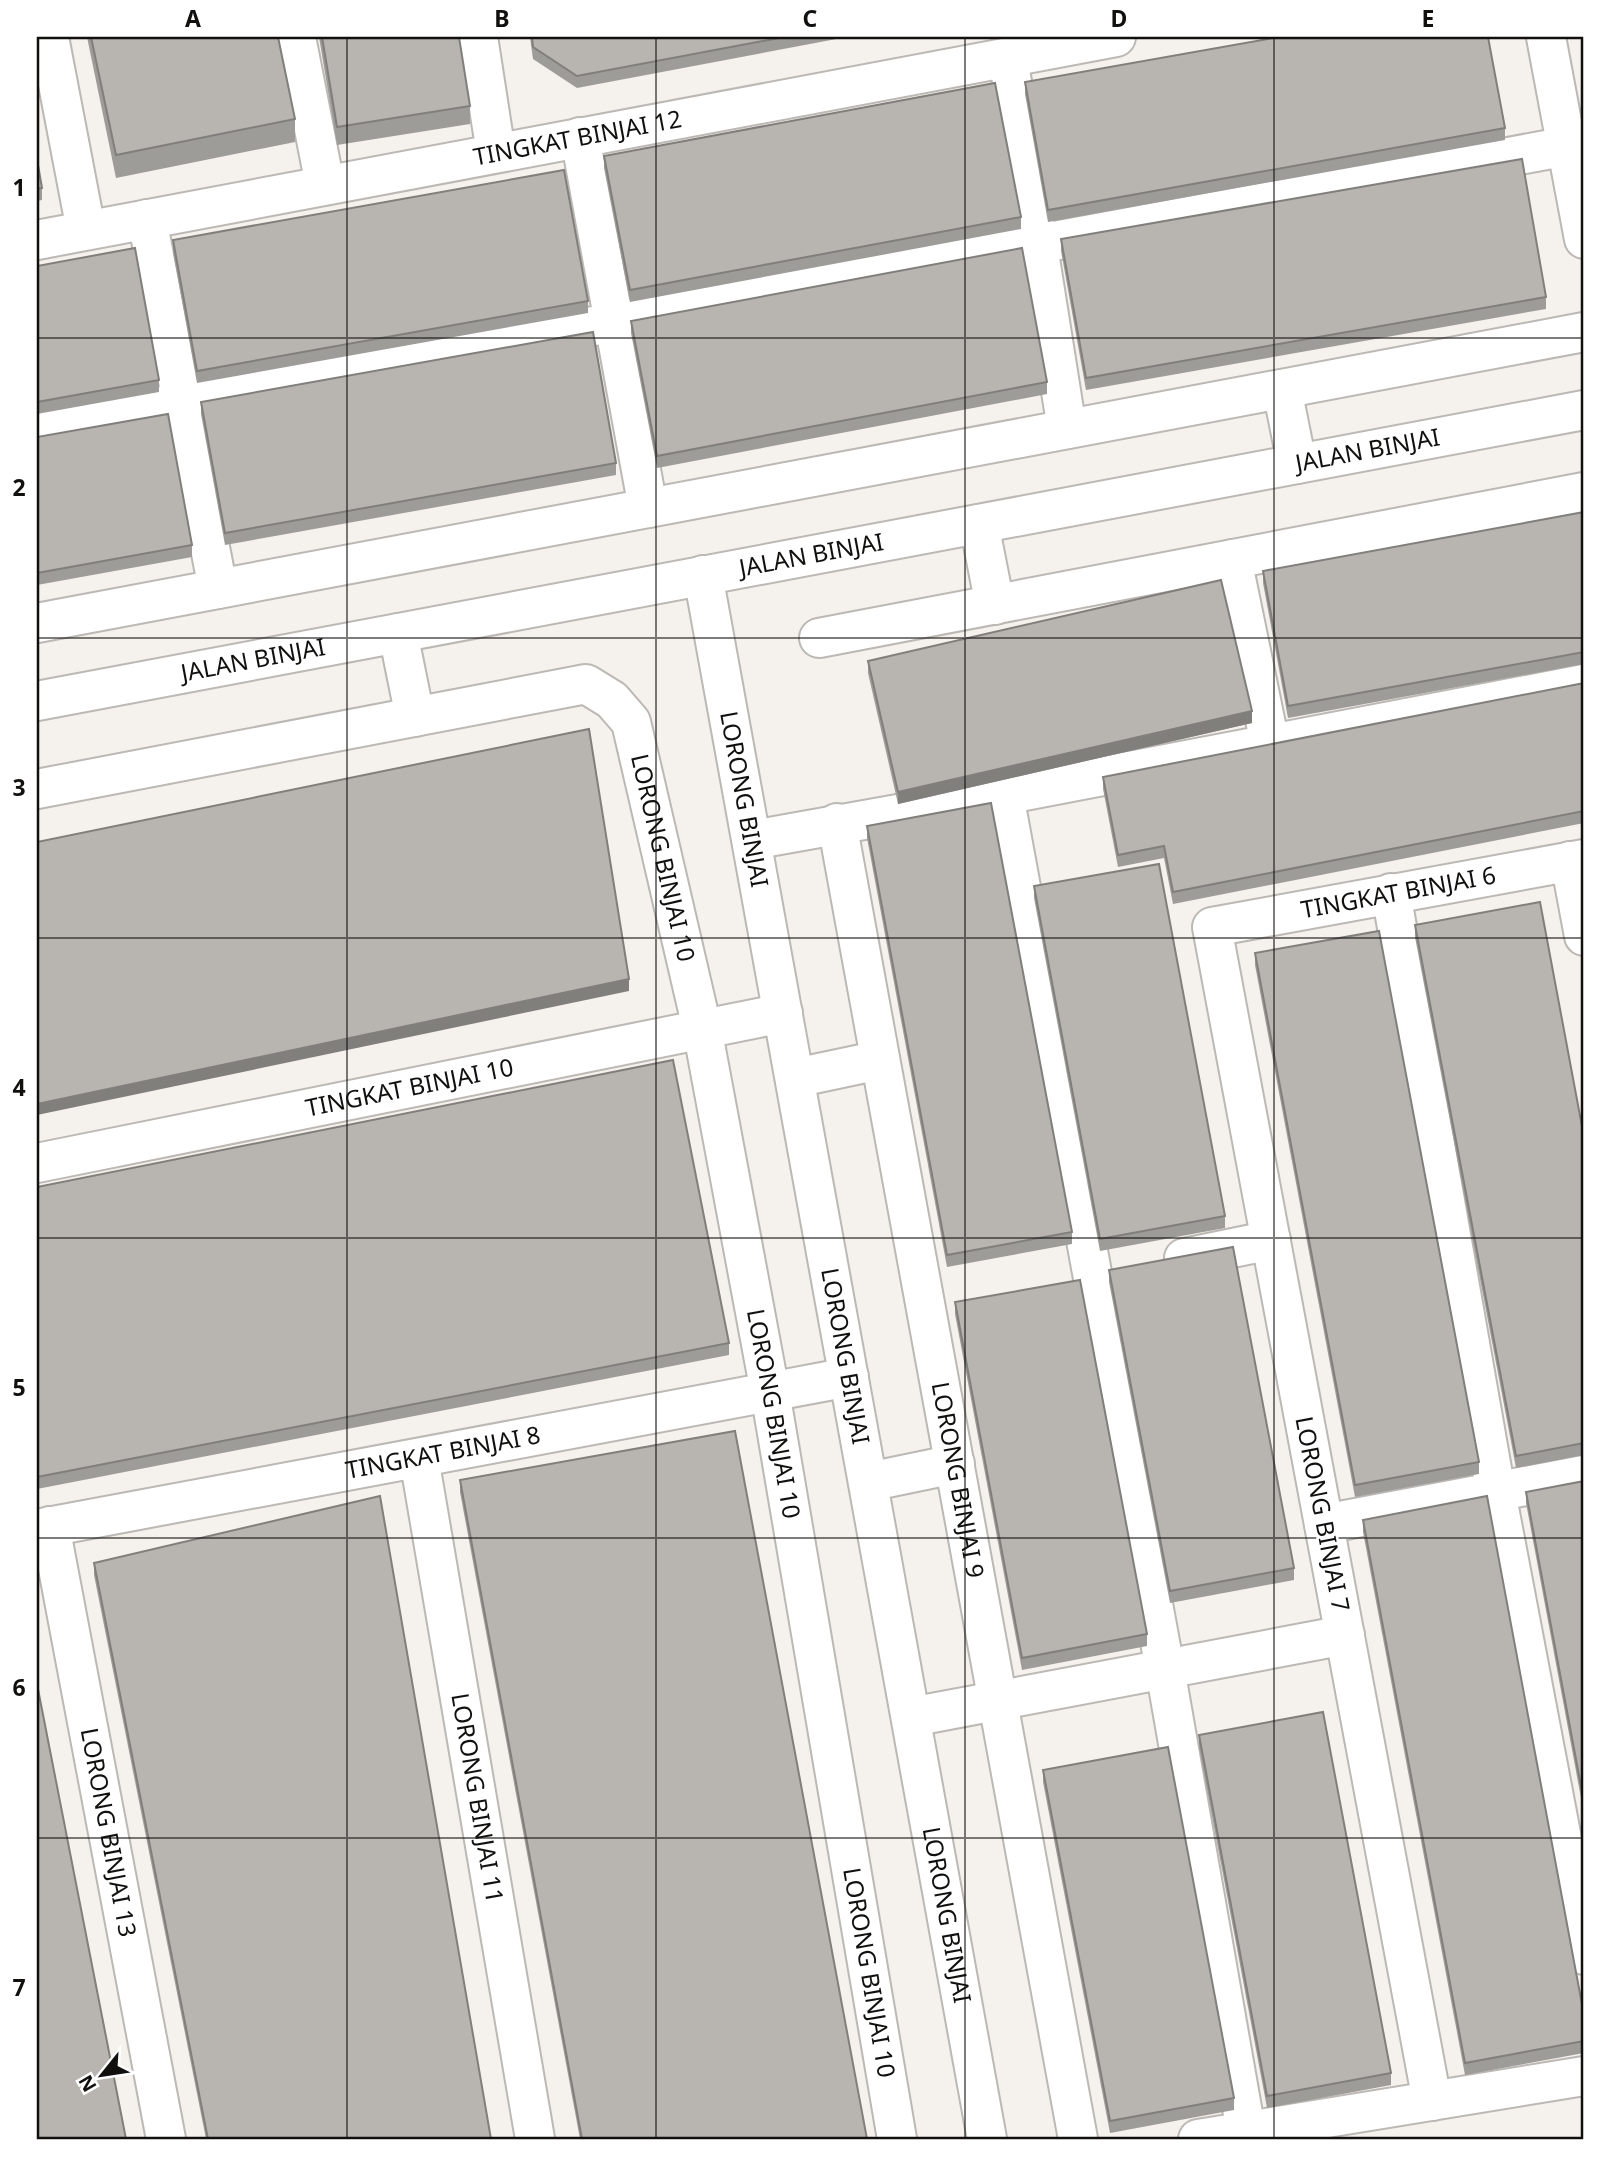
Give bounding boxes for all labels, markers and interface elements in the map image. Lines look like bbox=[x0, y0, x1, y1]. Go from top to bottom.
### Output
text: A bbox=[185, 2, 201, 34]
text: B bbox=[494, 2, 510, 34]
text: C bbox=[803, 2, 818, 34]
text: D bbox=[1111, 2, 1127, 34]
text: E bbox=[1422, 2, 1434, 34]
street label: TINGKAT BINJAI 12 bbox=[470, 101, 684, 173]
text: 1 bbox=[12, 171, 26, 203]
street label: JALAN BINJAI bbox=[1290, 419, 1442, 479]
text: 2 bbox=[12, 471, 26, 503]
street label: JALAN BINJAI bbox=[734, 524, 886, 584]
street label: JALAN BINJAI bbox=[176, 629, 328, 689]
street label: LORONG BINJAI bbox=[713, 708, 777, 890]
street label: LORONG BINJAI 10 bbox=[624, 750, 704, 965]
text: 3 bbox=[12, 771, 26, 803]
street label: TINGKAT BINJAI 6 bbox=[1298, 857, 1498, 925]
street label: TINGKAT BINJAI 10 bbox=[303, 1050, 516, 1124]
text: 4 bbox=[12, 1071, 26, 1103]
street label: LORONG BINJAI bbox=[814, 1265, 879, 1447]
street label: LORONG BINJAI 10 bbox=[740, 1306, 809, 1521]
text: 5 bbox=[12, 1371, 26, 1403]
street label: LORONG BINJAI 9 bbox=[925, 1379, 993, 1580]
street label: LORONG BINJAI 7 bbox=[1288, 1413, 1359, 1614]
street label: TINGKAT BINJAI 8 bbox=[343, 1417, 543, 1486]
text: 6 bbox=[12, 1671, 26, 1703]
street label: LORONG BINJAI 11 bbox=[444, 1690, 513, 1905]
street label: LORONG BINJAI 13 bbox=[74, 1725, 145, 1940]
street label: LORONG BINJAI bbox=[916, 1824, 980, 2006]
street label: LORONG BINJAI 10 bbox=[836, 1865, 904, 2080]
text: 7 bbox=[12, 1971, 26, 2003]
north arrow bbox=[66, 2039, 136, 2110]
text: N bbox=[72, 2070, 102, 2097]

